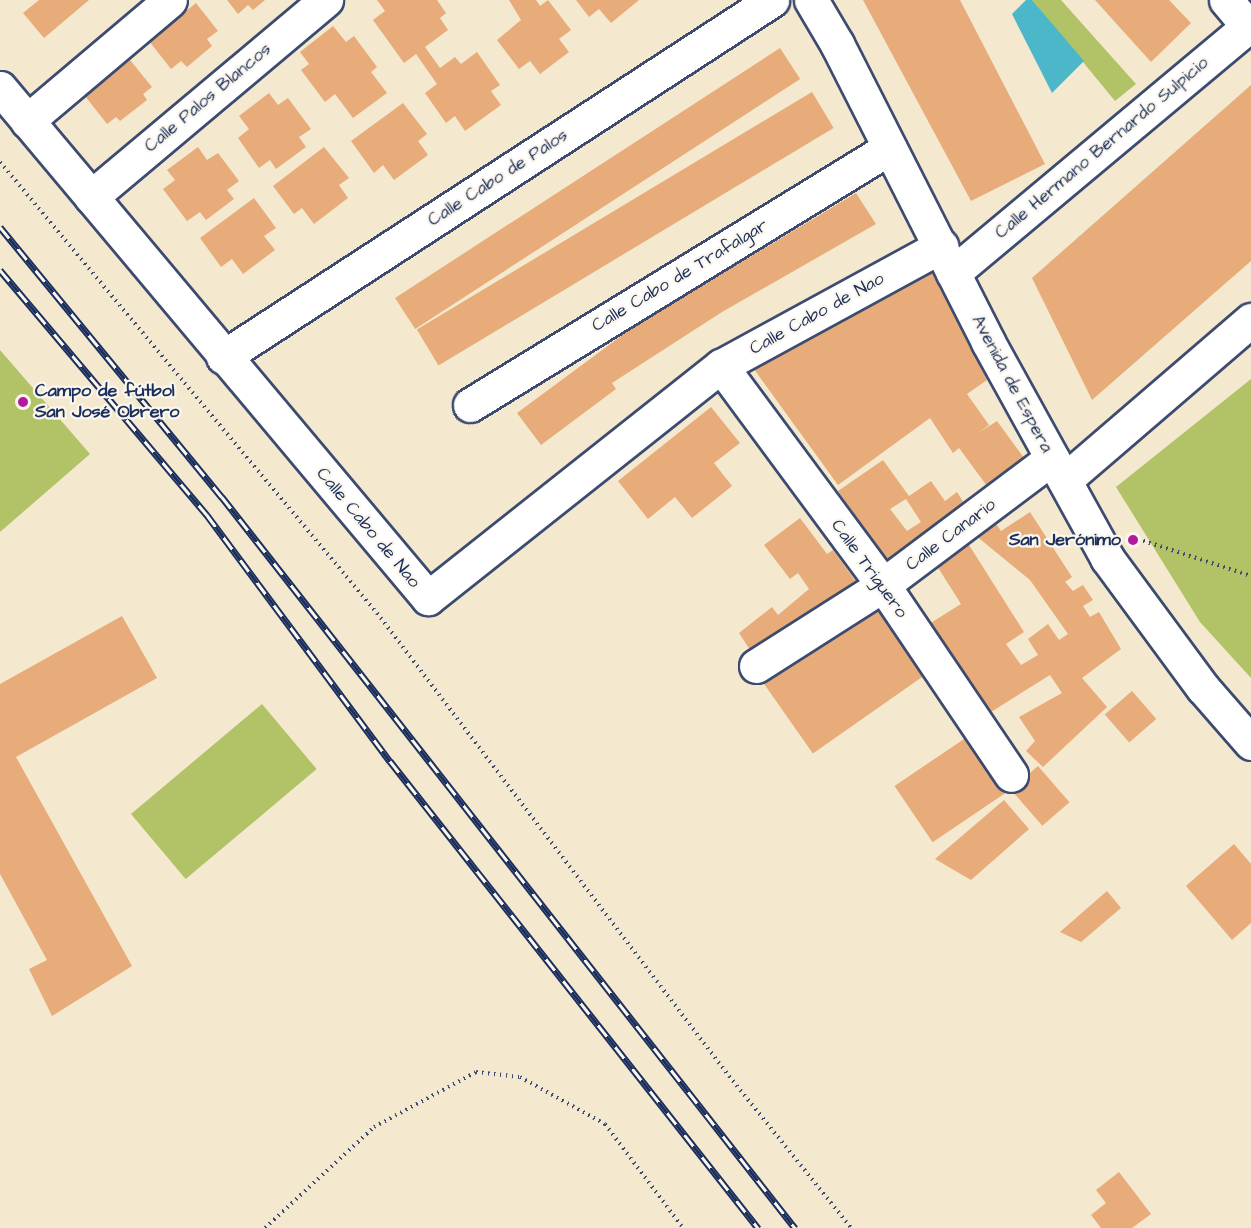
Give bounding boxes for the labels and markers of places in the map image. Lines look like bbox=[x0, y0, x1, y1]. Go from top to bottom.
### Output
place label: Campo de fútbol San José Obrero bbox=[35, 381, 179, 424]
marker: Campo de fútbol San José Obrero bbox=[16, 395, 30, 409]
place label: San Jerónimo bbox=[1009, 529, 1121, 551]
marker: San Jerónimo bbox=[1126, 533, 1140, 547]

